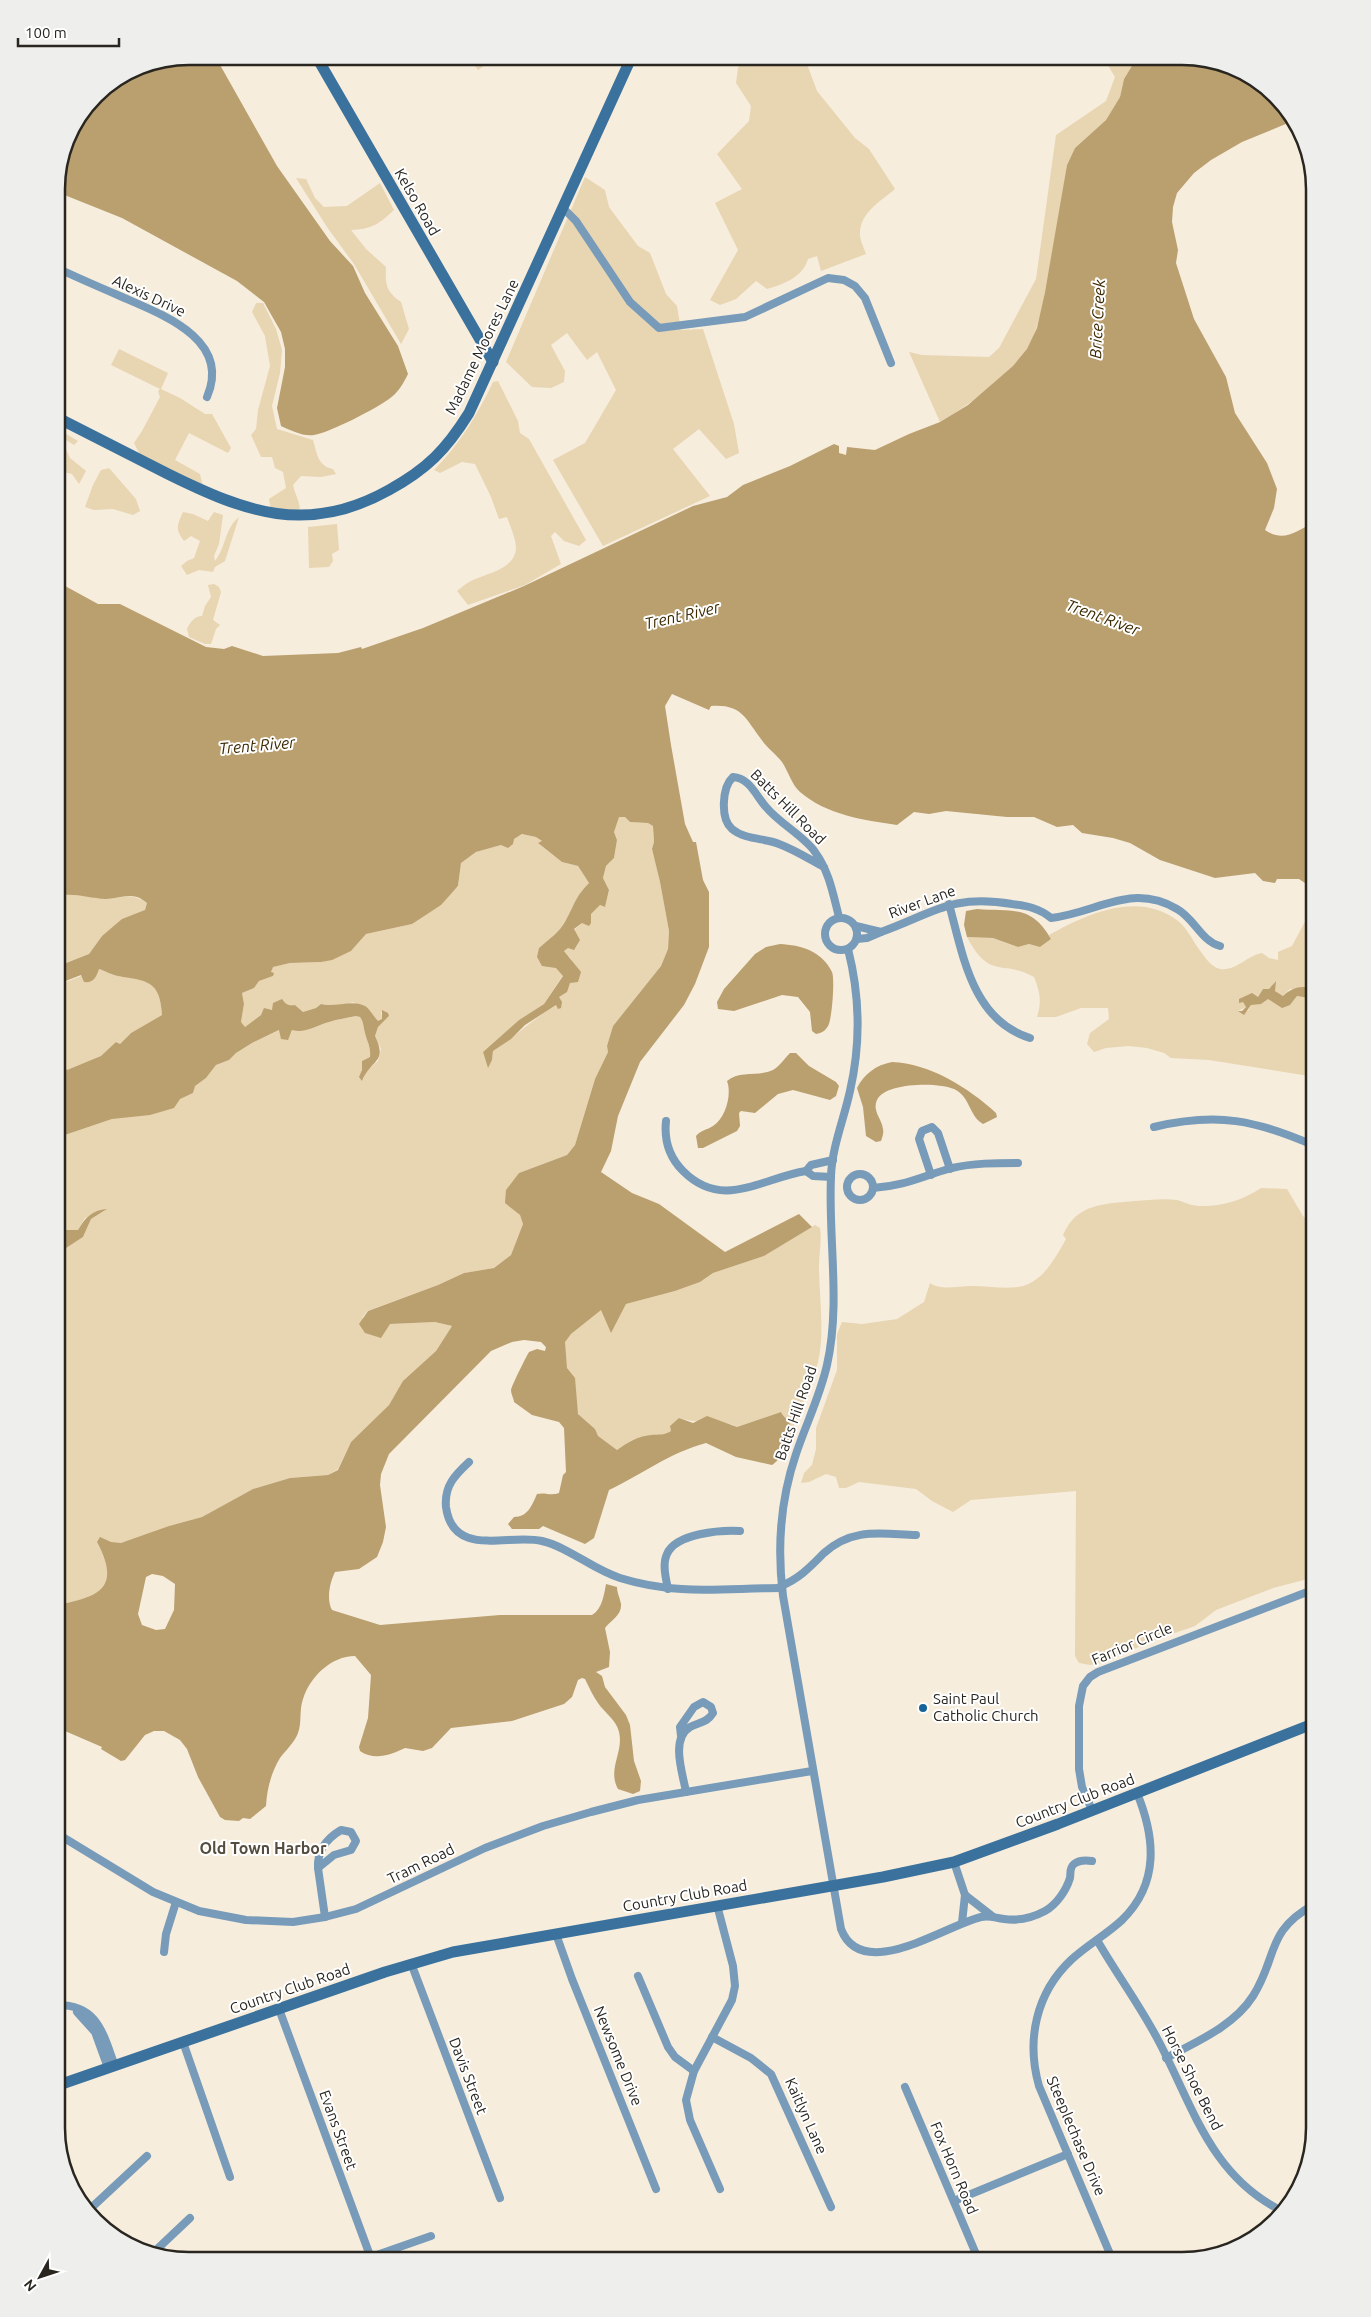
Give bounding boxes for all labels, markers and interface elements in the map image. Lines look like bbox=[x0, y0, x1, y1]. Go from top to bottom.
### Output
scale bar bbox=[18, 15, 119, 47]
text: 100 m bbox=[25, 24, 67, 41]
street label: Kelso Road bbox=[391, 165, 443, 238]
street label: Alexis Drive bbox=[110, 271, 188, 320]
street label: Madame Moores Lane bbox=[441, 276, 522, 417]
water label: Brice Creek bbox=[1086, 278, 1108, 359]
water label: Trent River bbox=[1064, 595, 1143, 639]
water label: Trent River bbox=[643, 597, 722, 632]
water label: Trent River bbox=[218, 733, 297, 757]
street label: Batts Hill Road bbox=[747, 766, 829, 848]
street label: River Lane bbox=[886, 882, 958, 921]
street label: Batts Hill Road bbox=[771, 1363, 820, 1462]
street label: Farrior Circle bbox=[1089, 1619, 1175, 1668]
place label: Saint Paul Catholic Church bbox=[933, 1690, 1039, 1724]
marker: Saint Paul Catholic Church bbox=[917, 1702, 929, 1714]
street label: Country Club Road bbox=[1013, 1770, 1137, 1831]
district label: Old Town Harbor bbox=[199, 1839, 327, 1857]
street label: Tram Road bbox=[385, 1840, 457, 1887]
street label: Country Club Road bbox=[621, 1876, 749, 1915]
street label: Country Club Road bbox=[227, 1960, 352, 2017]
street label: Newsome Drive bbox=[591, 2003, 646, 2108]
street label: Horse Shoe Bend bbox=[1159, 2023, 1226, 2133]
street label: Davis Street bbox=[446, 2035, 491, 2117]
street label: Steeplechase Drive bbox=[1044, 2073, 1109, 2198]
street label: Kaitlyn Lane bbox=[782, 2075, 831, 2157]
street label: Evans Street bbox=[316, 2088, 361, 2172]
street label: Fox Horn Road bbox=[927, 2119, 982, 2217]
north arrow bbox=[15, 2252, 65, 2302]
text: N bbox=[21, 2276, 40, 2295]

